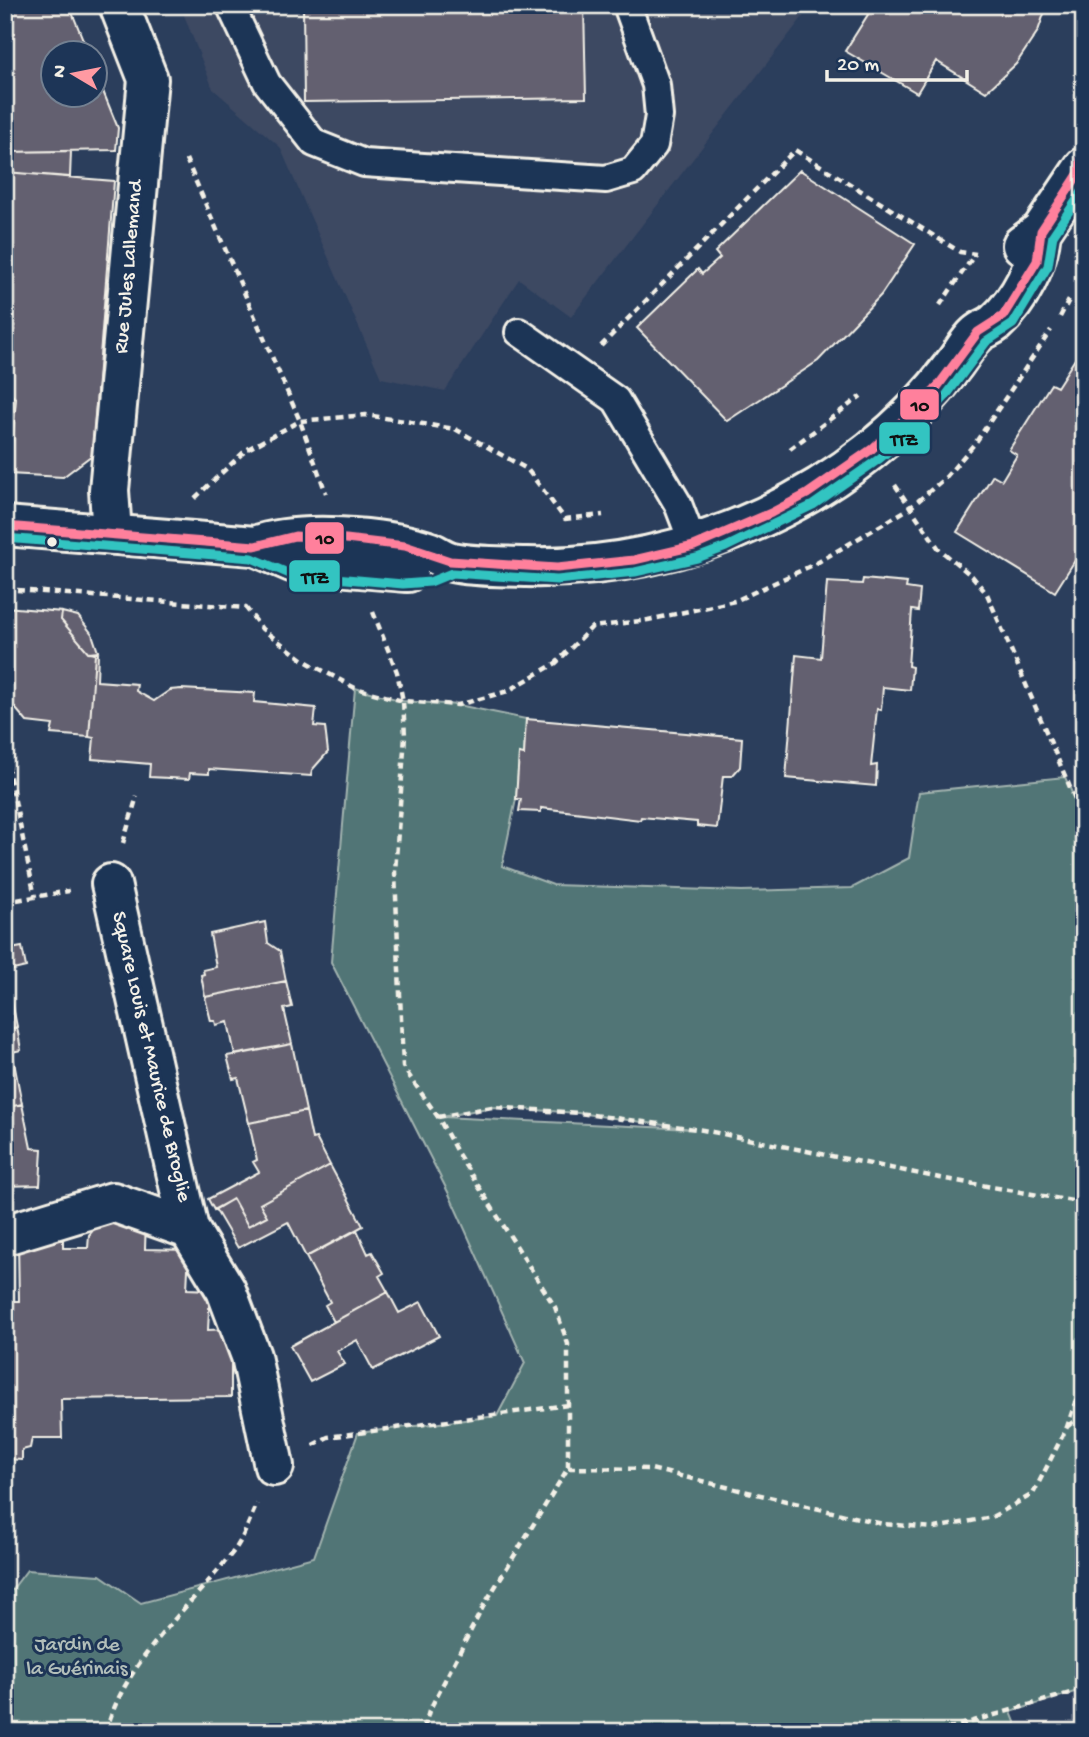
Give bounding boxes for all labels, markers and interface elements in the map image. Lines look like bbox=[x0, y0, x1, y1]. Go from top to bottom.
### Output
north arrow bbox=[38, 38, 108, 108]
scale bar bbox=[827, 38, 967, 82]
text: 20 m bbox=[837, 54, 879, 79]
text: N bbox=[48, 64, 73, 80]
street label: Rue Jules Lallemand bbox=[110, 178, 150, 355]
line badge: 10 bbox=[899, 388, 940, 421]
text: 10 bbox=[910, 396, 929, 419]
line badge: TTZ bbox=[878, 421, 931, 455]
text: TTZ bbox=[889, 430, 918, 453]
line badge: 10 bbox=[304, 521, 345, 555]
text: 10 bbox=[315, 529, 334, 552]
unlabelled marker bbox=[45, 535, 59, 549]
line badge: TTZ bbox=[288, 559, 341, 593]
text: TTZ bbox=[300, 568, 329, 591]
street label: Square Louis et Maurice de Broglie bbox=[104, 909, 196, 1206]
park label: Jardin de la Guérinais bbox=[26, 1634, 129, 1683]

